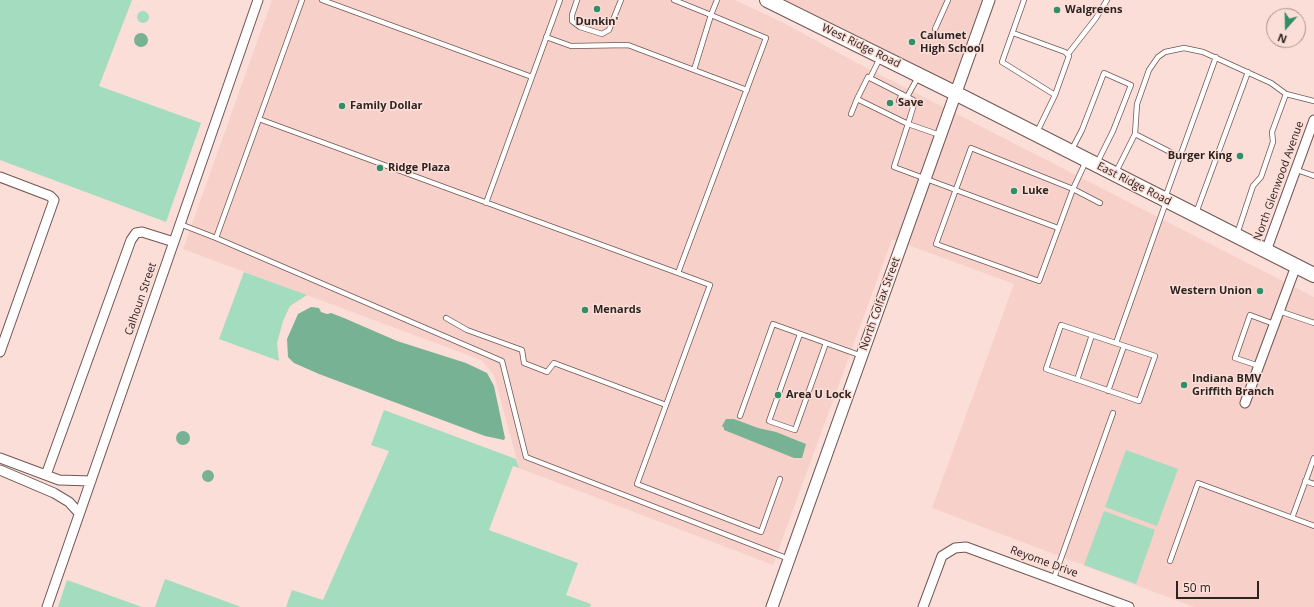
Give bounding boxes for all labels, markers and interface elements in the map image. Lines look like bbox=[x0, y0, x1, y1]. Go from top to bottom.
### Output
place label: Walgreens bbox=[1065, 3, 1123, 17]
marker: Dunkin' bbox=[592, 4, 602, 14]
marker: Walgreens bbox=[1052, 5, 1062, 15]
north arrow bbox=[1266, 8, 1306, 48]
place label: Dunkin' bbox=[576, 15, 618, 29]
street label: West Ridge Road bbox=[820, 21, 902, 71]
place label: Calumet High School bbox=[920, 29, 984, 55]
text: N bbox=[1275, 30, 1289, 47]
marker: Calumet High School bbox=[907, 37, 917, 47]
place label: Save bbox=[898, 96, 923, 110]
marker: Save bbox=[885, 98, 895, 108]
place label: Family Dollar bbox=[350, 99, 423, 113]
marker: Family Dollar bbox=[337, 101, 347, 111]
street label: North Glenwood Avenue bbox=[1251, 119, 1307, 243]
place label: Burger King bbox=[1168, 149, 1232, 163]
marker: Burger King bbox=[1235, 151, 1245, 161]
street label: East Ridge Road bbox=[1095, 160, 1173, 208]
place label: Ridge Plaza bbox=[388, 161, 450, 175]
marker: Ridge Plaza bbox=[375, 163, 385, 173]
place label: Luke bbox=[1022, 184, 1049, 198]
marker: Luke bbox=[1009, 186, 1019, 196]
street label: North Colfax Street bbox=[857, 256, 903, 352]
street label: Calhoun Street bbox=[122, 261, 160, 337]
place label: Western Union bbox=[1170, 284, 1252, 298]
marker: Western Union bbox=[1255, 286, 1265, 296]
place label: Menards bbox=[593, 303, 641, 317]
marker: Menards bbox=[580, 305, 590, 315]
place label: Indiana BMV Griffith Branch bbox=[1192, 372, 1274, 398]
marker: Indiana BMV Griffith Branch bbox=[1179, 380, 1189, 390]
place label: Area U Lock bbox=[786, 388, 851, 402]
marker: Area U Lock bbox=[773, 390, 783, 400]
street label: Reyome Drive bbox=[1008, 544, 1080, 580]
scale bar bbox=[1178, 573, 1261, 599]
text: 50 m bbox=[1183, 579, 1211, 596]

